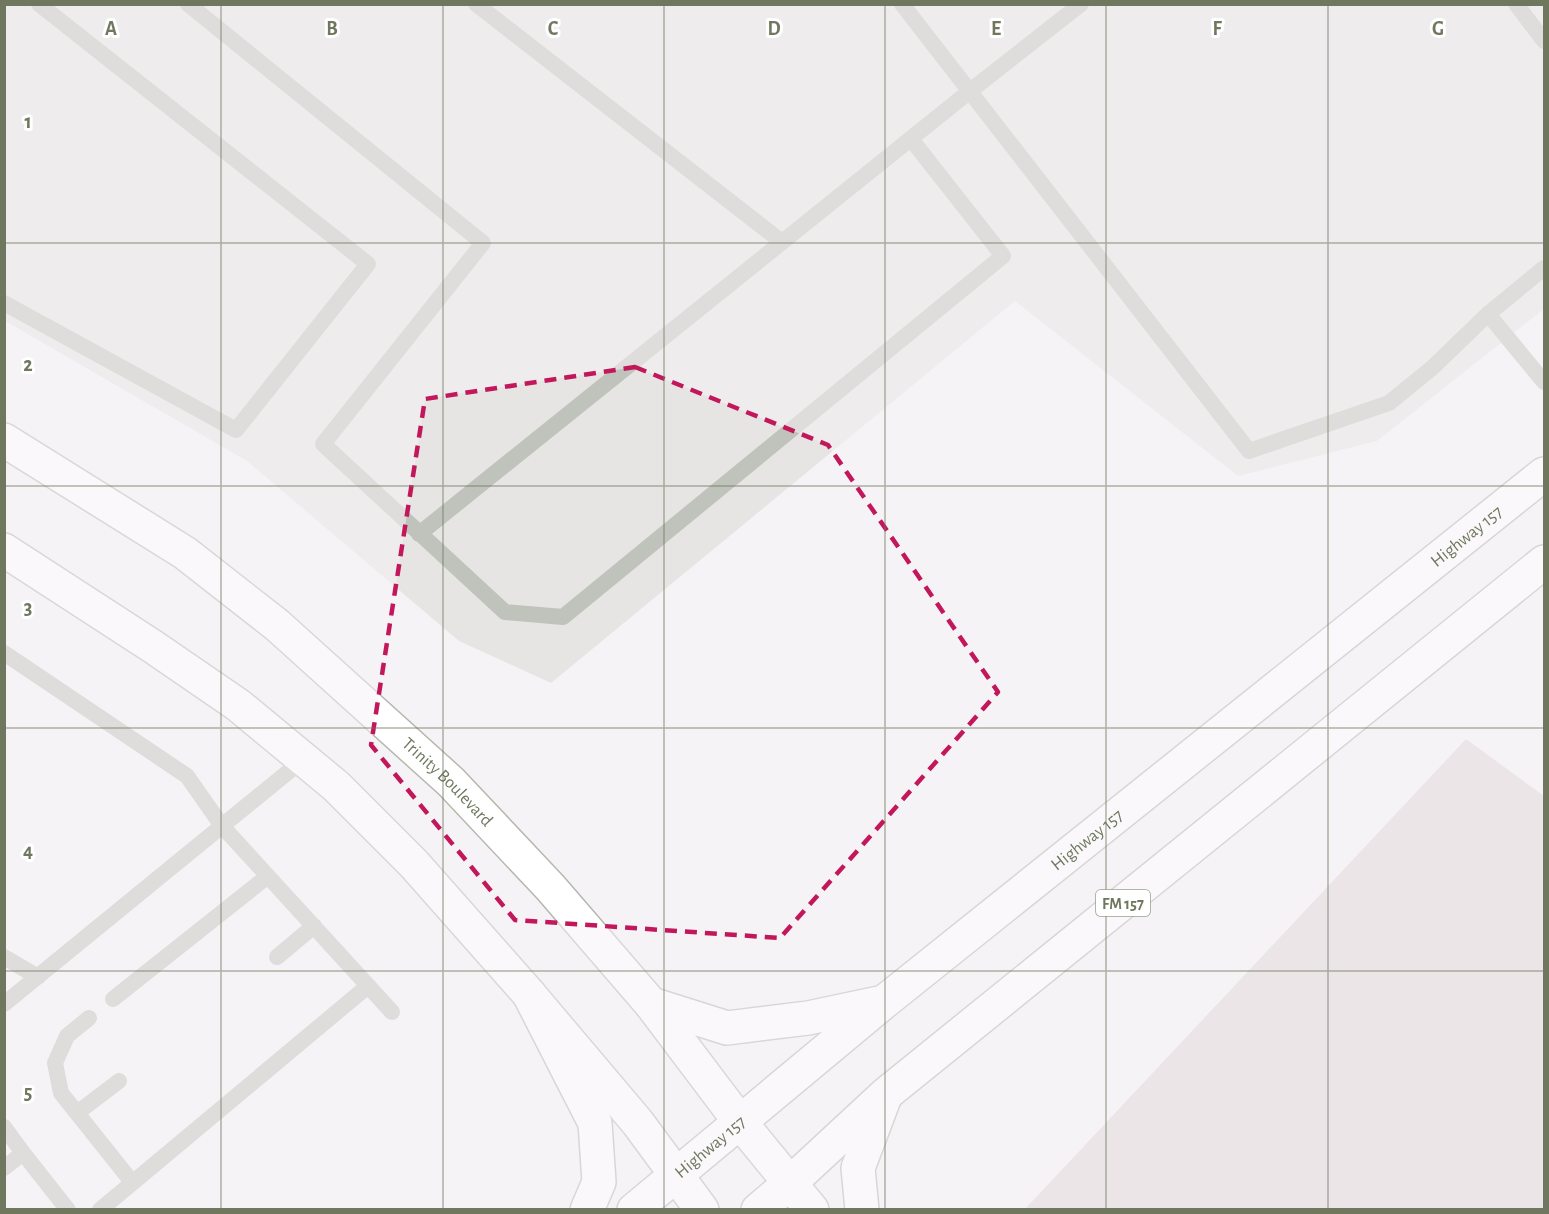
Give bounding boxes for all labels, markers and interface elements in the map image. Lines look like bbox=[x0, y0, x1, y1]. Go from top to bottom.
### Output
text: A bbox=[105, 19, 117, 39]
text: B bbox=[326, 19, 338, 39]
text: C bbox=[548, 19, 559, 39]
text: D bbox=[767, 19, 781, 39]
text: E bbox=[991, 19, 1001, 39]
text: F bbox=[1212, 19, 1222, 39]
text: G bbox=[1432, 19, 1444, 39]
text: 1 bbox=[24, 112, 32, 132]
text: 2 bbox=[23, 355, 33, 375]
street label: Highway 157 bbox=[1428, 503, 1506, 571]
text: 3 bbox=[24, 598, 32, 618]
street label: Trinity Boulevard bbox=[398, 735, 496, 830]
street label: Highway 157 bbox=[1048, 806, 1127, 874]
text: 4 bbox=[23, 841, 33, 861]
road number: FM 157 bbox=[1096, 890, 1150, 916]
text: 5 bbox=[24, 1083, 32, 1103]
street label: Highway 157 bbox=[672, 1113, 750, 1182]

